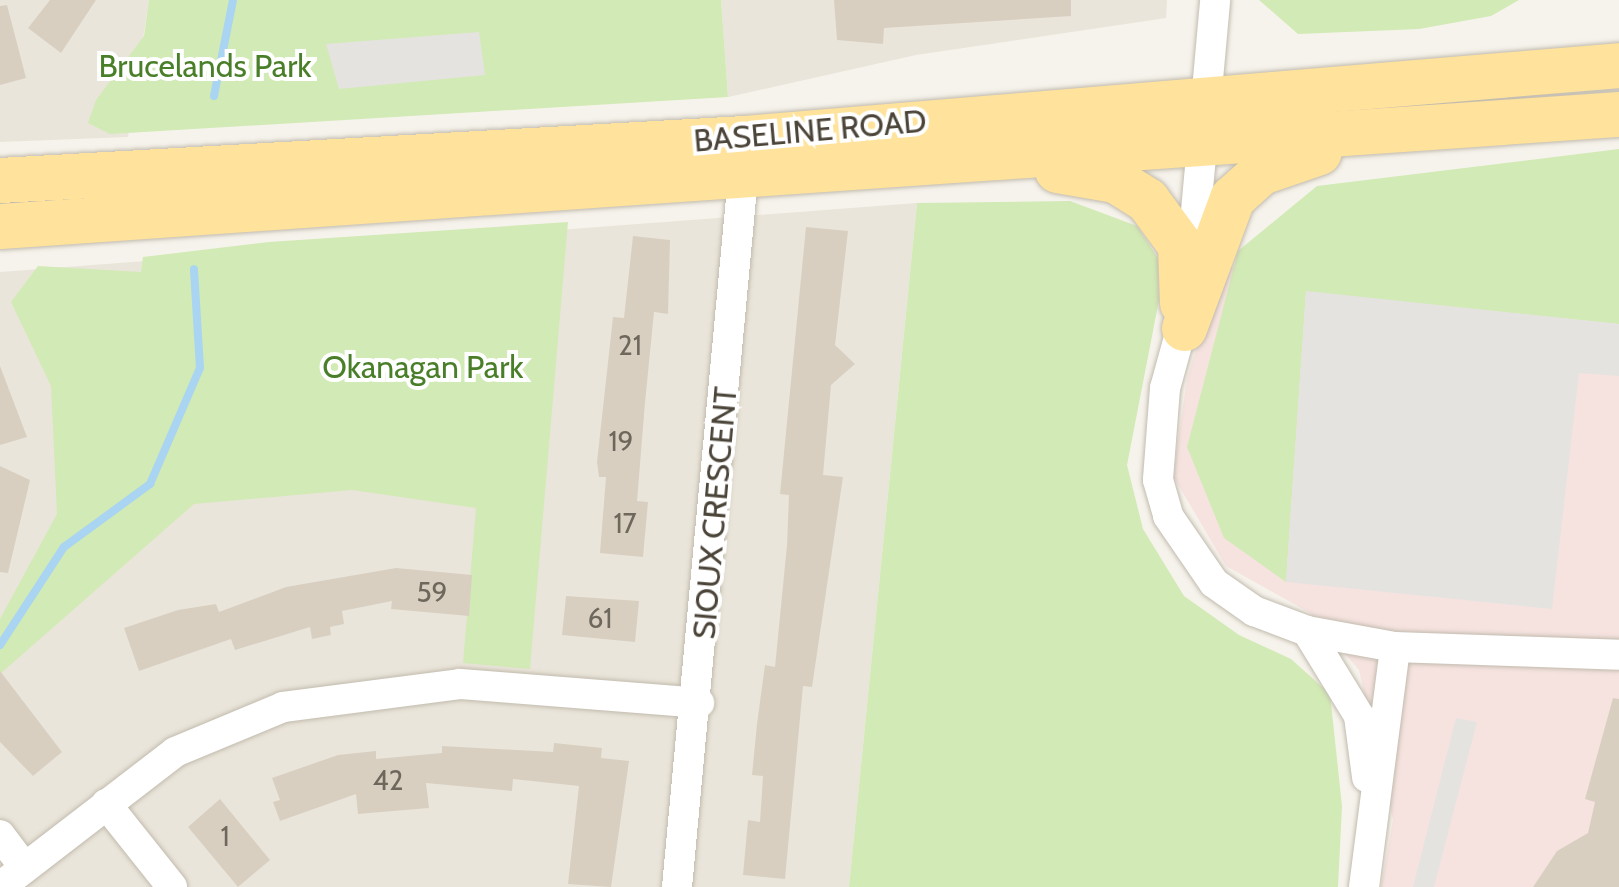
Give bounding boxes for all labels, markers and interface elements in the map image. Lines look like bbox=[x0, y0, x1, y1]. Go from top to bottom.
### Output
park label: Brucelands Park bbox=[98, 47, 312, 85]
street label: BASELINE ROAD bbox=[692, 102, 928, 160]
house number: 21 bbox=[618, 328, 642, 362]
park label: Okanagan Park bbox=[322, 348, 524, 386]
street label: SIOUX CRESCENT bbox=[685, 385, 745, 641]
house number: 19 bbox=[608, 424, 634, 458]
house number: 17 bbox=[613, 506, 637, 540]
house number: 59 bbox=[416, 575, 448, 609]
house number: 61 bbox=[588, 601, 612, 635]
house number: 42 bbox=[373, 763, 403, 797]
house number: 1 bbox=[220, 819, 230, 853]

